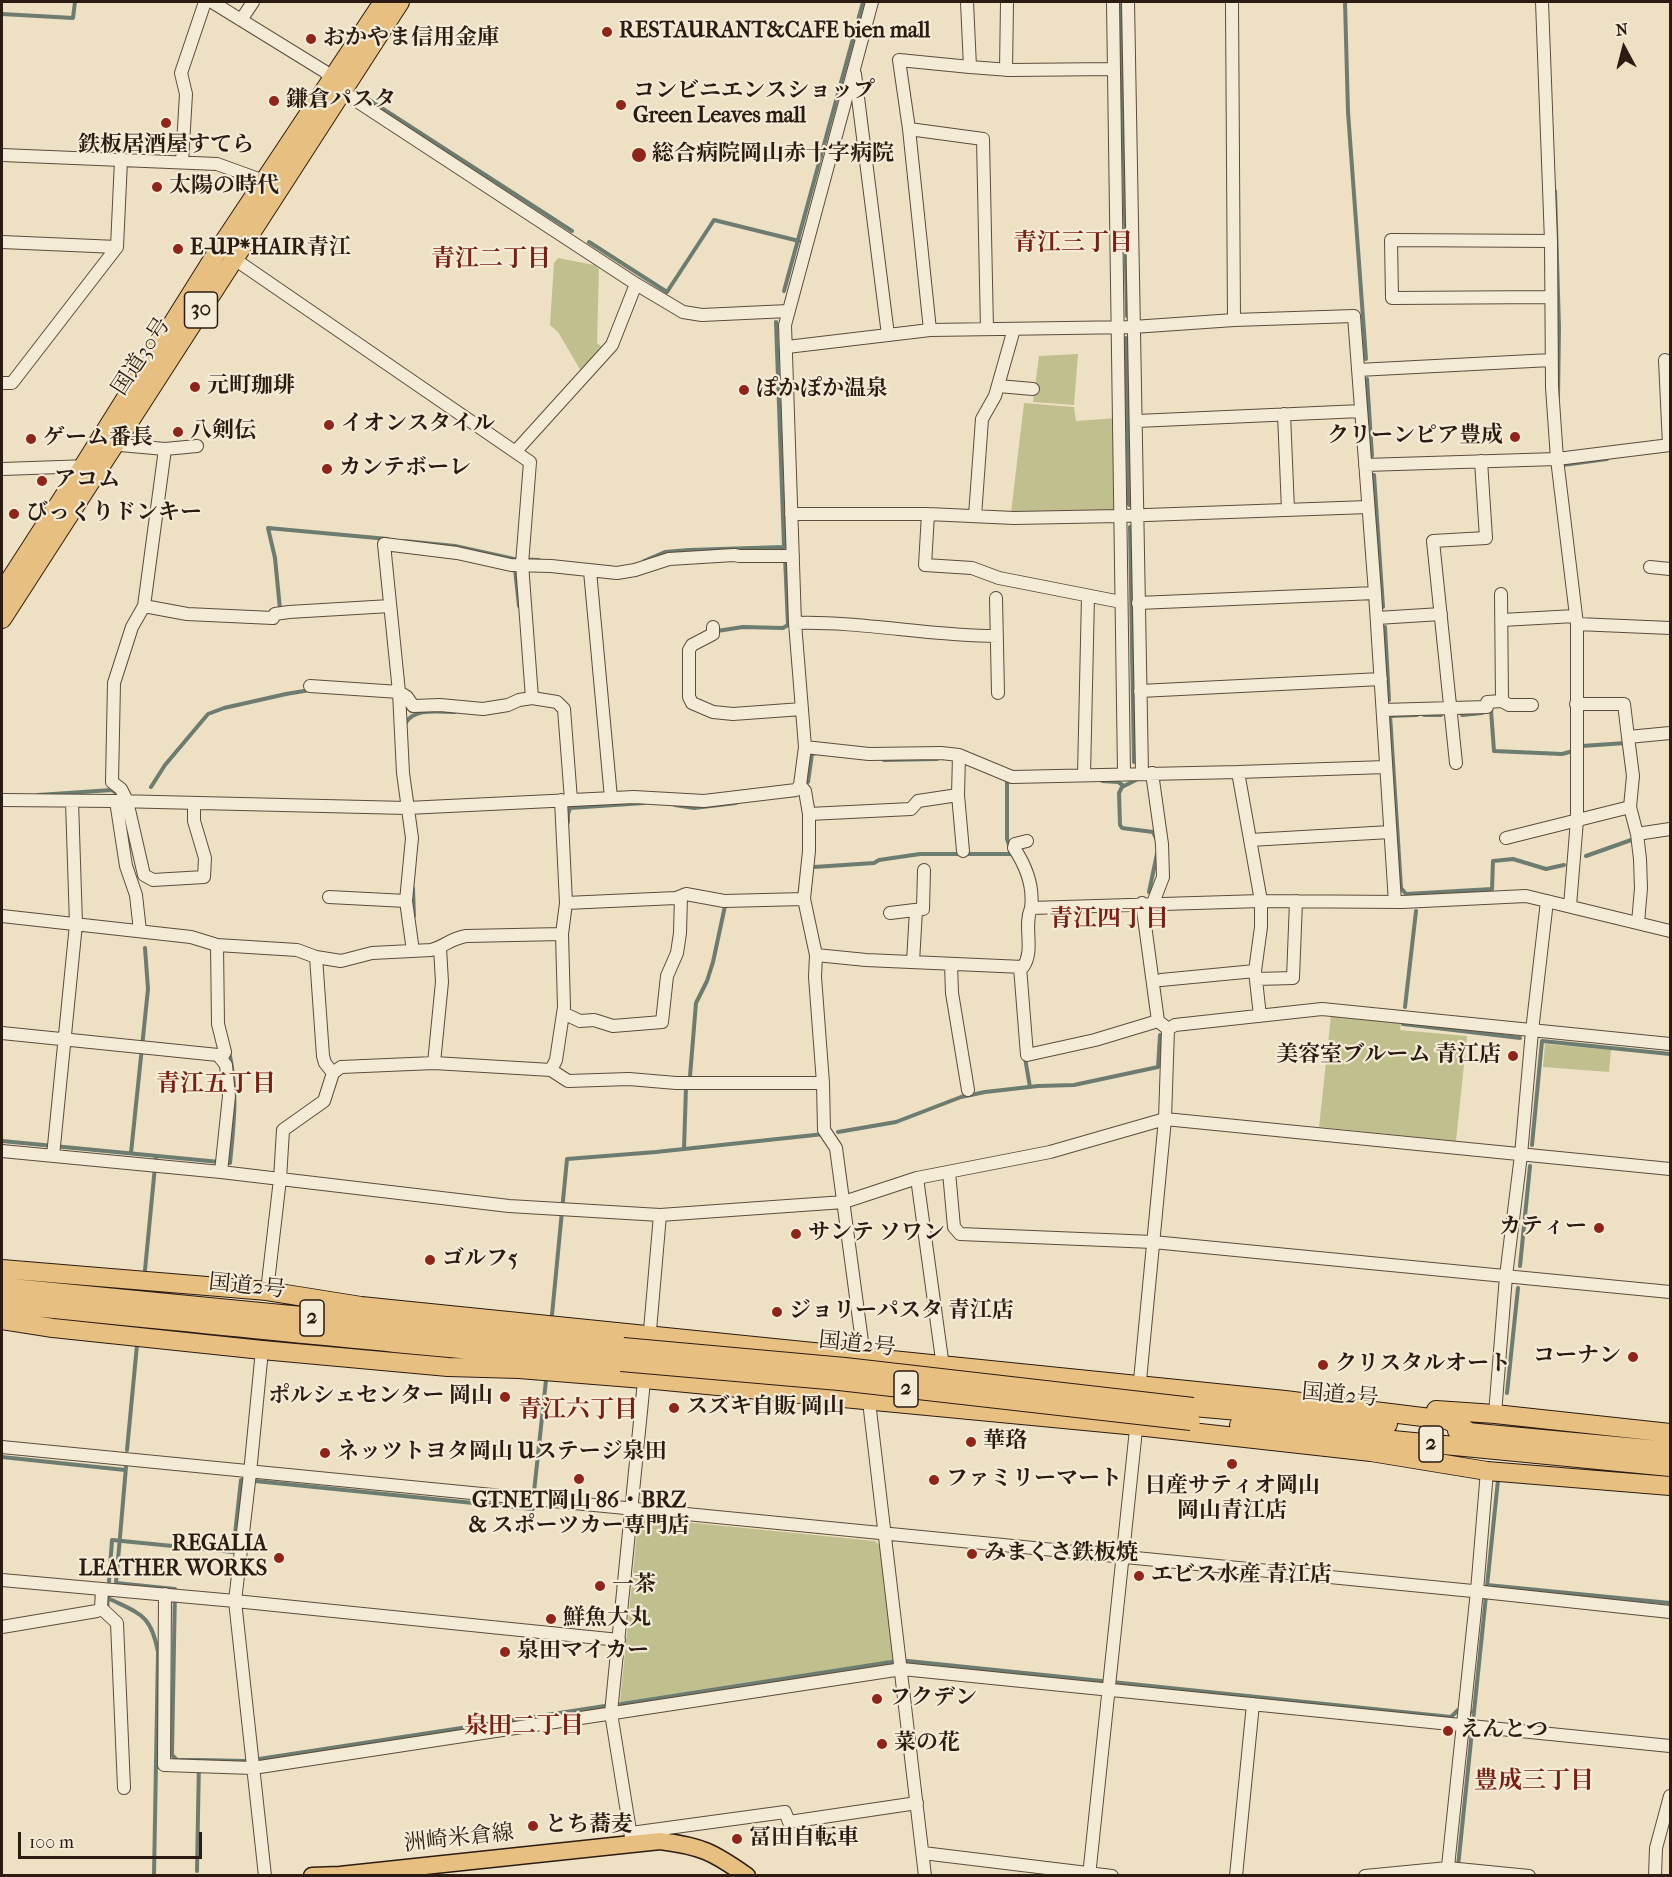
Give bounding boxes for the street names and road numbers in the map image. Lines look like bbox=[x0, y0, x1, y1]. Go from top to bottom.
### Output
road number: 30 bbox=[184, 292, 218, 328]
street label: 国道30号 bbox=[107, 313, 177, 401]
street label: 国道2号 bbox=[207, 1270, 287, 1304]
road number: 2 bbox=[300, 1300, 324, 1336]
street label: 国道2号 bbox=[817, 1328, 897, 1362]
road number: 2 bbox=[894, 1371, 918, 1407]
street label: 国道2号 bbox=[1300, 1379, 1380, 1413]
road number: 2 bbox=[1419, 1426, 1443, 1462]
street label: 洲崎米倉線 bbox=[403, 1820, 515, 1858]

